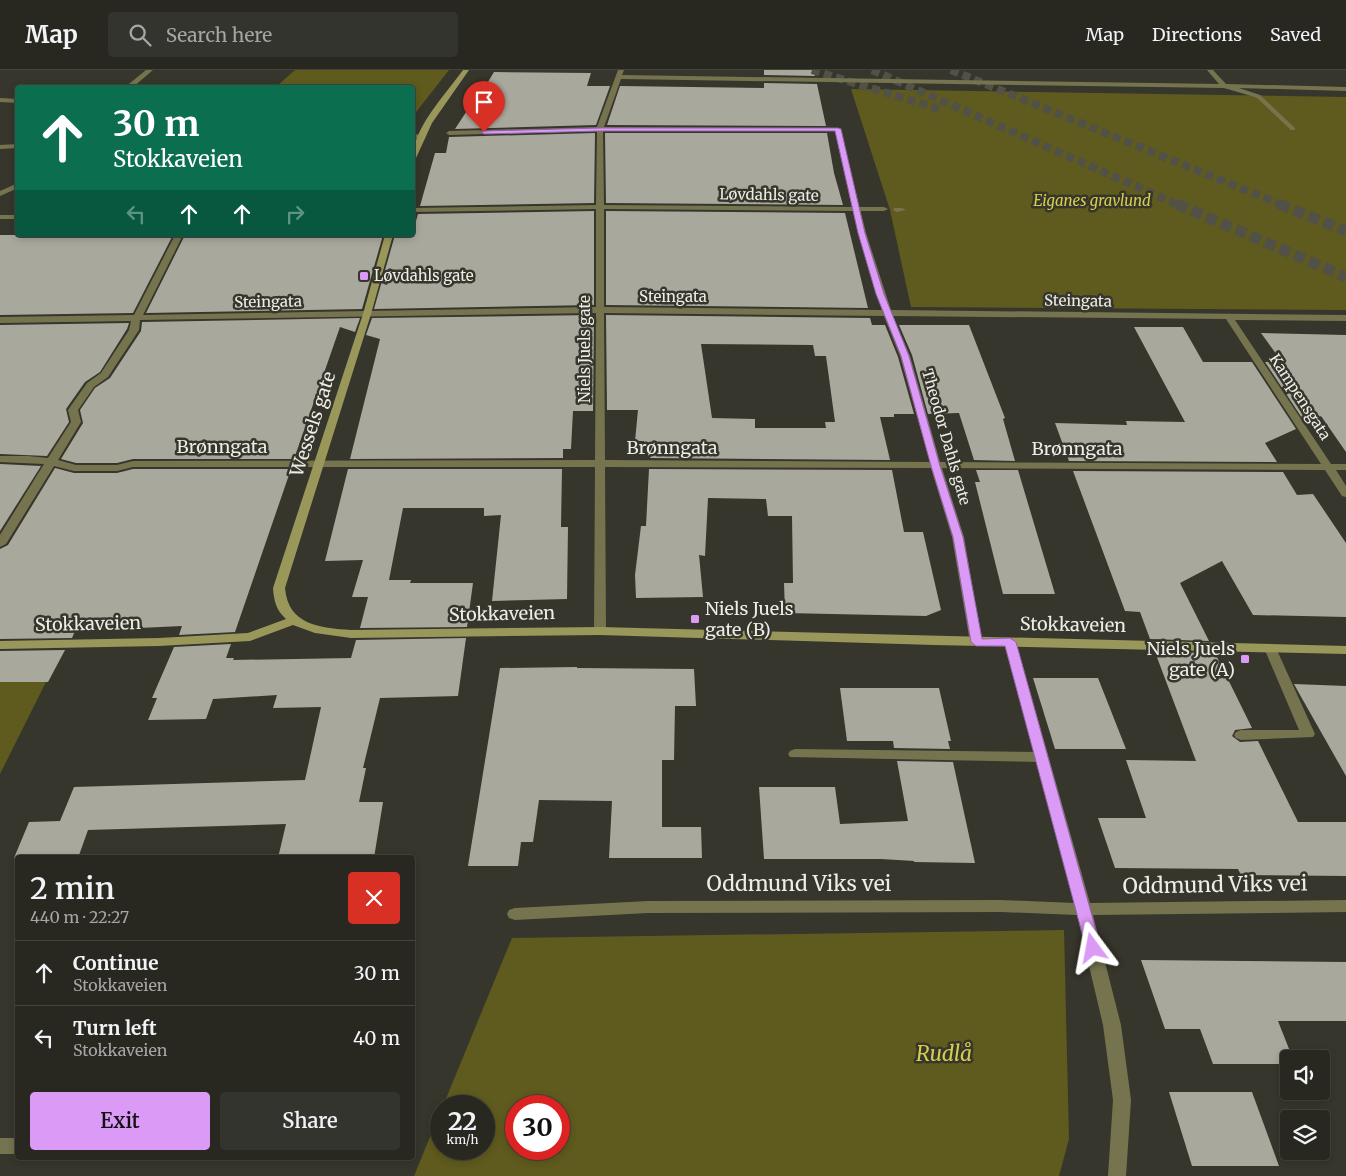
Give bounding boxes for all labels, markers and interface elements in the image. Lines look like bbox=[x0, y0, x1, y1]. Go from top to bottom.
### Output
search box bbox=[108, 12, 458, 57]
text: Map bbox=[25, 19, 78, 50]
icon: search bbox=[126, 21, 154, 49]
text: Search here bbox=[166, 23, 272, 47]
text: Map bbox=[1086, 23, 1124, 46]
text: Directions bbox=[1152, 23, 1242, 46]
text: Saved bbox=[1270, 23, 1321, 46]
pin bbox=[463, 81, 505, 132]
icon: arrive bbox=[470, 88, 498, 116]
text: 30 m bbox=[113, 102, 199, 146]
icon: ahead bbox=[30, 105, 95, 170]
text: Stokkaveien bbox=[113, 145, 243, 173]
street label: Løvdahls gate bbox=[719, 184, 819, 205]
park label: Eiganes gravlund bbox=[1033, 191, 1151, 210]
icon: left bbox=[122, 200, 150, 228]
icon: ahead bbox=[175, 200, 203, 228]
icon: ahead bbox=[228, 200, 256, 228]
icon: right bbox=[281, 200, 309, 228]
place label: Løvdahls gate bbox=[374, 266, 474, 285]
marker: Løvdahls gate bbox=[358, 270, 370, 282]
street label: Steingata bbox=[639, 287, 707, 306]
street label: Steingata bbox=[1044, 290, 1112, 311]
street label: Steingata bbox=[234, 291, 302, 312]
street label: Niels Juels gate bbox=[575, 295, 594, 403]
street label: Kampensgata bbox=[1266, 350, 1335, 443]
street label: Theodor Dahls gate bbox=[918, 367, 975, 507]
street label: Wessels gate bbox=[284, 368, 340, 480]
street label: Brønngata bbox=[177, 435, 268, 458]
street label: Brønngata bbox=[627, 436, 718, 459]
street label: Brønngata bbox=[1032, 437, 1123, 460]
place label: Niels Juels gate (B) bbox=[705, 597, 794, 641]
street label: Stokkaveien bbox=[449, 601, 555, 626]
street label: Stokkaveien bbox=[35, 611, 141, 636]
street label: Stokkaveien bbox=[1020, 612, 1126, 637]
marker: Niels Juels gate (B) bbox=[689, 613, 701, 625]
place label: Niels Juels gate (A) bbox=[1146, 637, 1235, 681]
marker: Niels Juels gate (A) bbox=[1239, 653, 1251, 665]
text: 2 min bbox=[30, 869, 115, 907]
street label: Oddmund Viks vei bbox=[1122, 869, 1308, 900]
street label: Oddmund Viks vei bbox=[707, 870, 892, 897]
button: close bbox=[348, 872, 400, 924]
text: 440 m · 22:27 bbox=[30, 907, 129, 927]
position arrow bbox=[1066, 921, 1118, 973]
text: Continue bbox=[73, 951, 159, 975]
icon: ahead bbox=[30, 959, 58, 987]
text: 30 m bbox=[354, 961, 400, 985]
text: Stokkaveien bbox=[73, 975, 167, 995]
text: Turn left bbox=[73, 1016, 157, 1040]
icon: left bbox=[30, 1024, 58, 1052]
text: 40 m bbox=[353, 1026, 400, 1050]
text: Stokkaveien bbox=[73, 1040, 167, 1060]
park label: Rudlå bbox=[916, 1040, 972, 1067]
map controls bbox=[1280, 1050, 1330, 1160]
button: sound bbox=[1280, 1050, 1330, 1100]
button: Exit bbox=[30, 1092, 210, 1150]
button: Share bbox=[220, 1092, 400, 1150]
speed limit sign: 30 bbox=[505, 1095, 570, 1160]
text: 22 bbox=[448, 1105, 477, 1137]
button: layers bbox=[1280, 1110, 1330, 1160]
text: km/h bbox=[447, 1132, 478, 1147]

